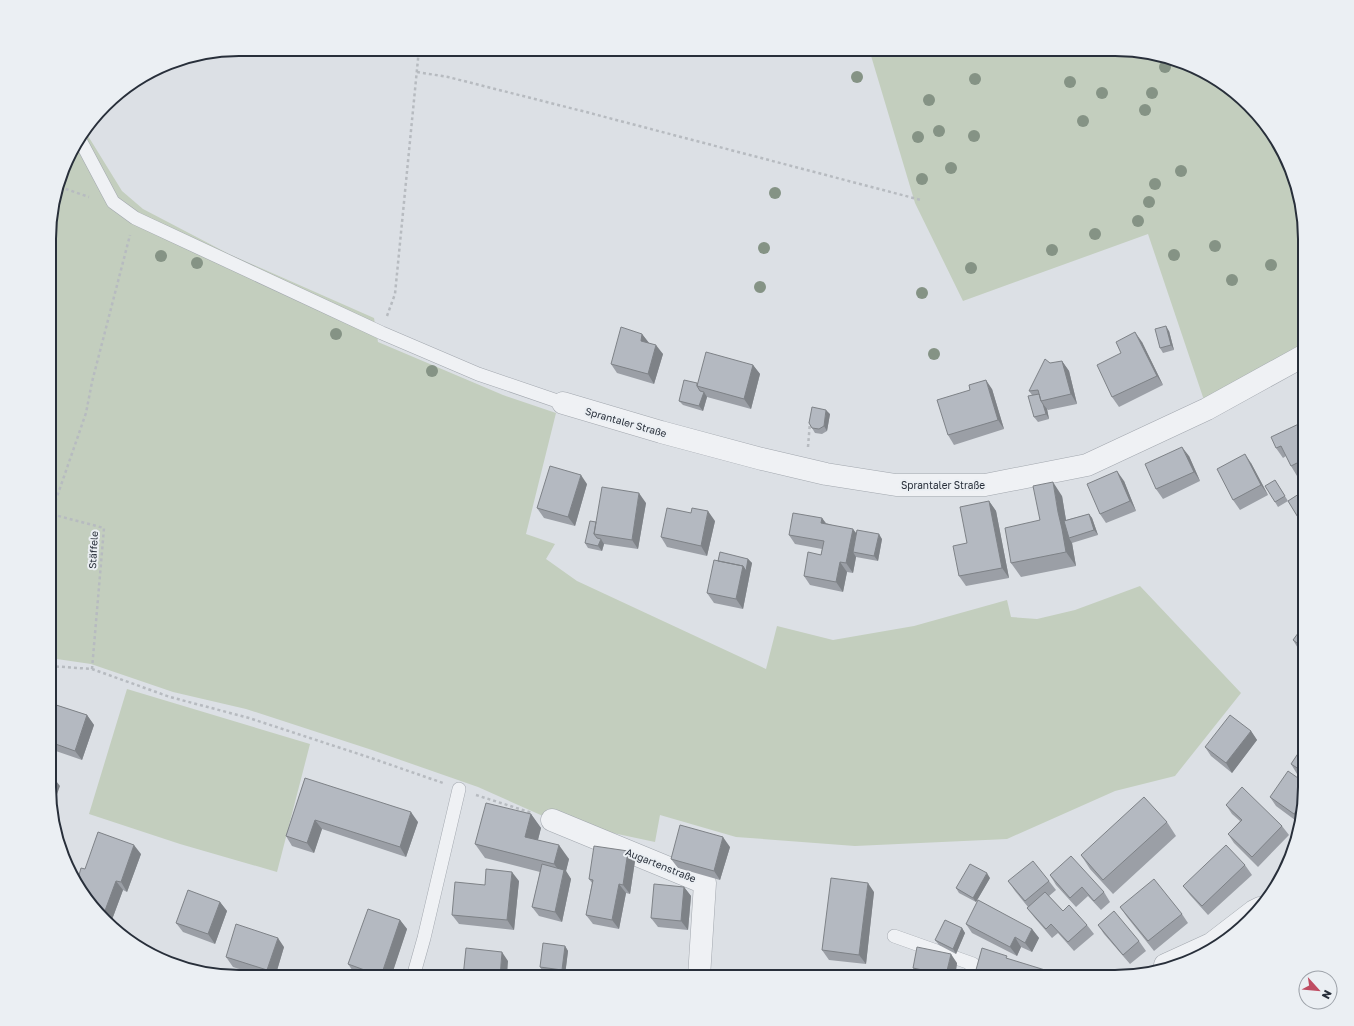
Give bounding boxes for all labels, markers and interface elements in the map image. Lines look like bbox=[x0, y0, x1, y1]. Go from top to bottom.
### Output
street label: Sprantaler Straße bbox=[584, 405, 668, 439]
street label: Sprantaler Straße bbox=[901, 479, 985, 491]
street label: Stäffele bbox=[86, 531, 100, 569]
street label: Augartenstraße bbox=[624, 845, 698, 885]
north arrow bbox=[1298, 970, 1338, 1010]
text: N bbox=[1320, 988, 1335, 1001]

